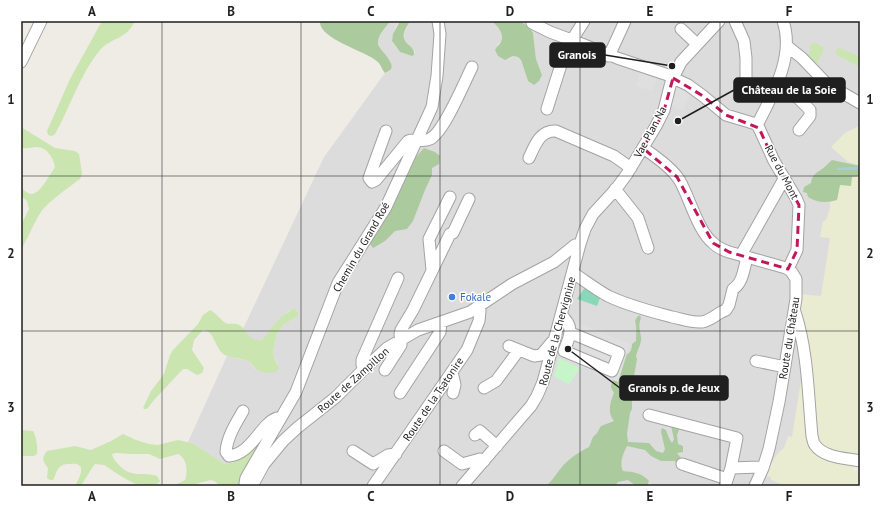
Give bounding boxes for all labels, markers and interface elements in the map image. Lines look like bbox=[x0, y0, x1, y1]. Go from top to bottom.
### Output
text: A bbox=[88, 3, 96, 20]
text: B bbox=[227, 3, 235, 20]
text: C bbox=[367, 3, 375, 20]
text: D bbox=[506, 3, 514, 20]
text: E bbox=[647, 3, 654, 20]
text: F bbox=[786, 3, 793, 20]
callout: Granois bbox=[550, 43, 605, 67]
text: Granois bbox=[558, 47, 596, 62]
callout: Château de la Soie bbox=[734, 78, 845, 102]
text: Château de la Soie bbox=[741, 82, 837, 97]
text: 1 bbox=[7, 91, 15, 108]
text: 1 bbox=[866, 91, 874, 108]
street label: Vae Plan Na bbox=[630, 104, 669, 161]
street label: Rue du Mont bbox=[762, 142, 802, 202]
street label: Chemin du Grand Roé bbox=[329, 199, 393, 295]
text: 2 bbox=[7, 245, 15, 262]
text: 2 bbox=[866, 245, 874, 262]
street label: Route de la Chervignine bbox=[536, 275, 578, 387]
place label: Fokale bbox=[460, 290, 492, 304]
marker: Fokale bbox=[447, 292, 457, 302]
street label: Route du Château bbox=[776, 296, 802, 380]
street label: Route de Zampillon bbox=[314, 344, 392, 416]
street label: Route de la Tsatonire bbox=[400, 354, 467, 444]
callout: Granois p. de Jeux bbox=[620, 376, 728, 400]
text: Granois p. de Jeux bbox=[628, 380, 721, 395]
text: 3 bbox=[7, 399, 15, 416]
text: 3 bbox=[866, 399, 874, 416]
text: A bbox=[88, 488, 96, 505]
text: B bbox=[227, 488, 235, 505]
text: C bbox=[367, 488, 375, 505]
text: D bbox=[506, 488, 514, 505]
text: E bbox=[647, 488, 654, 505]
text: F bbox=[786, 488, 793, 505]

